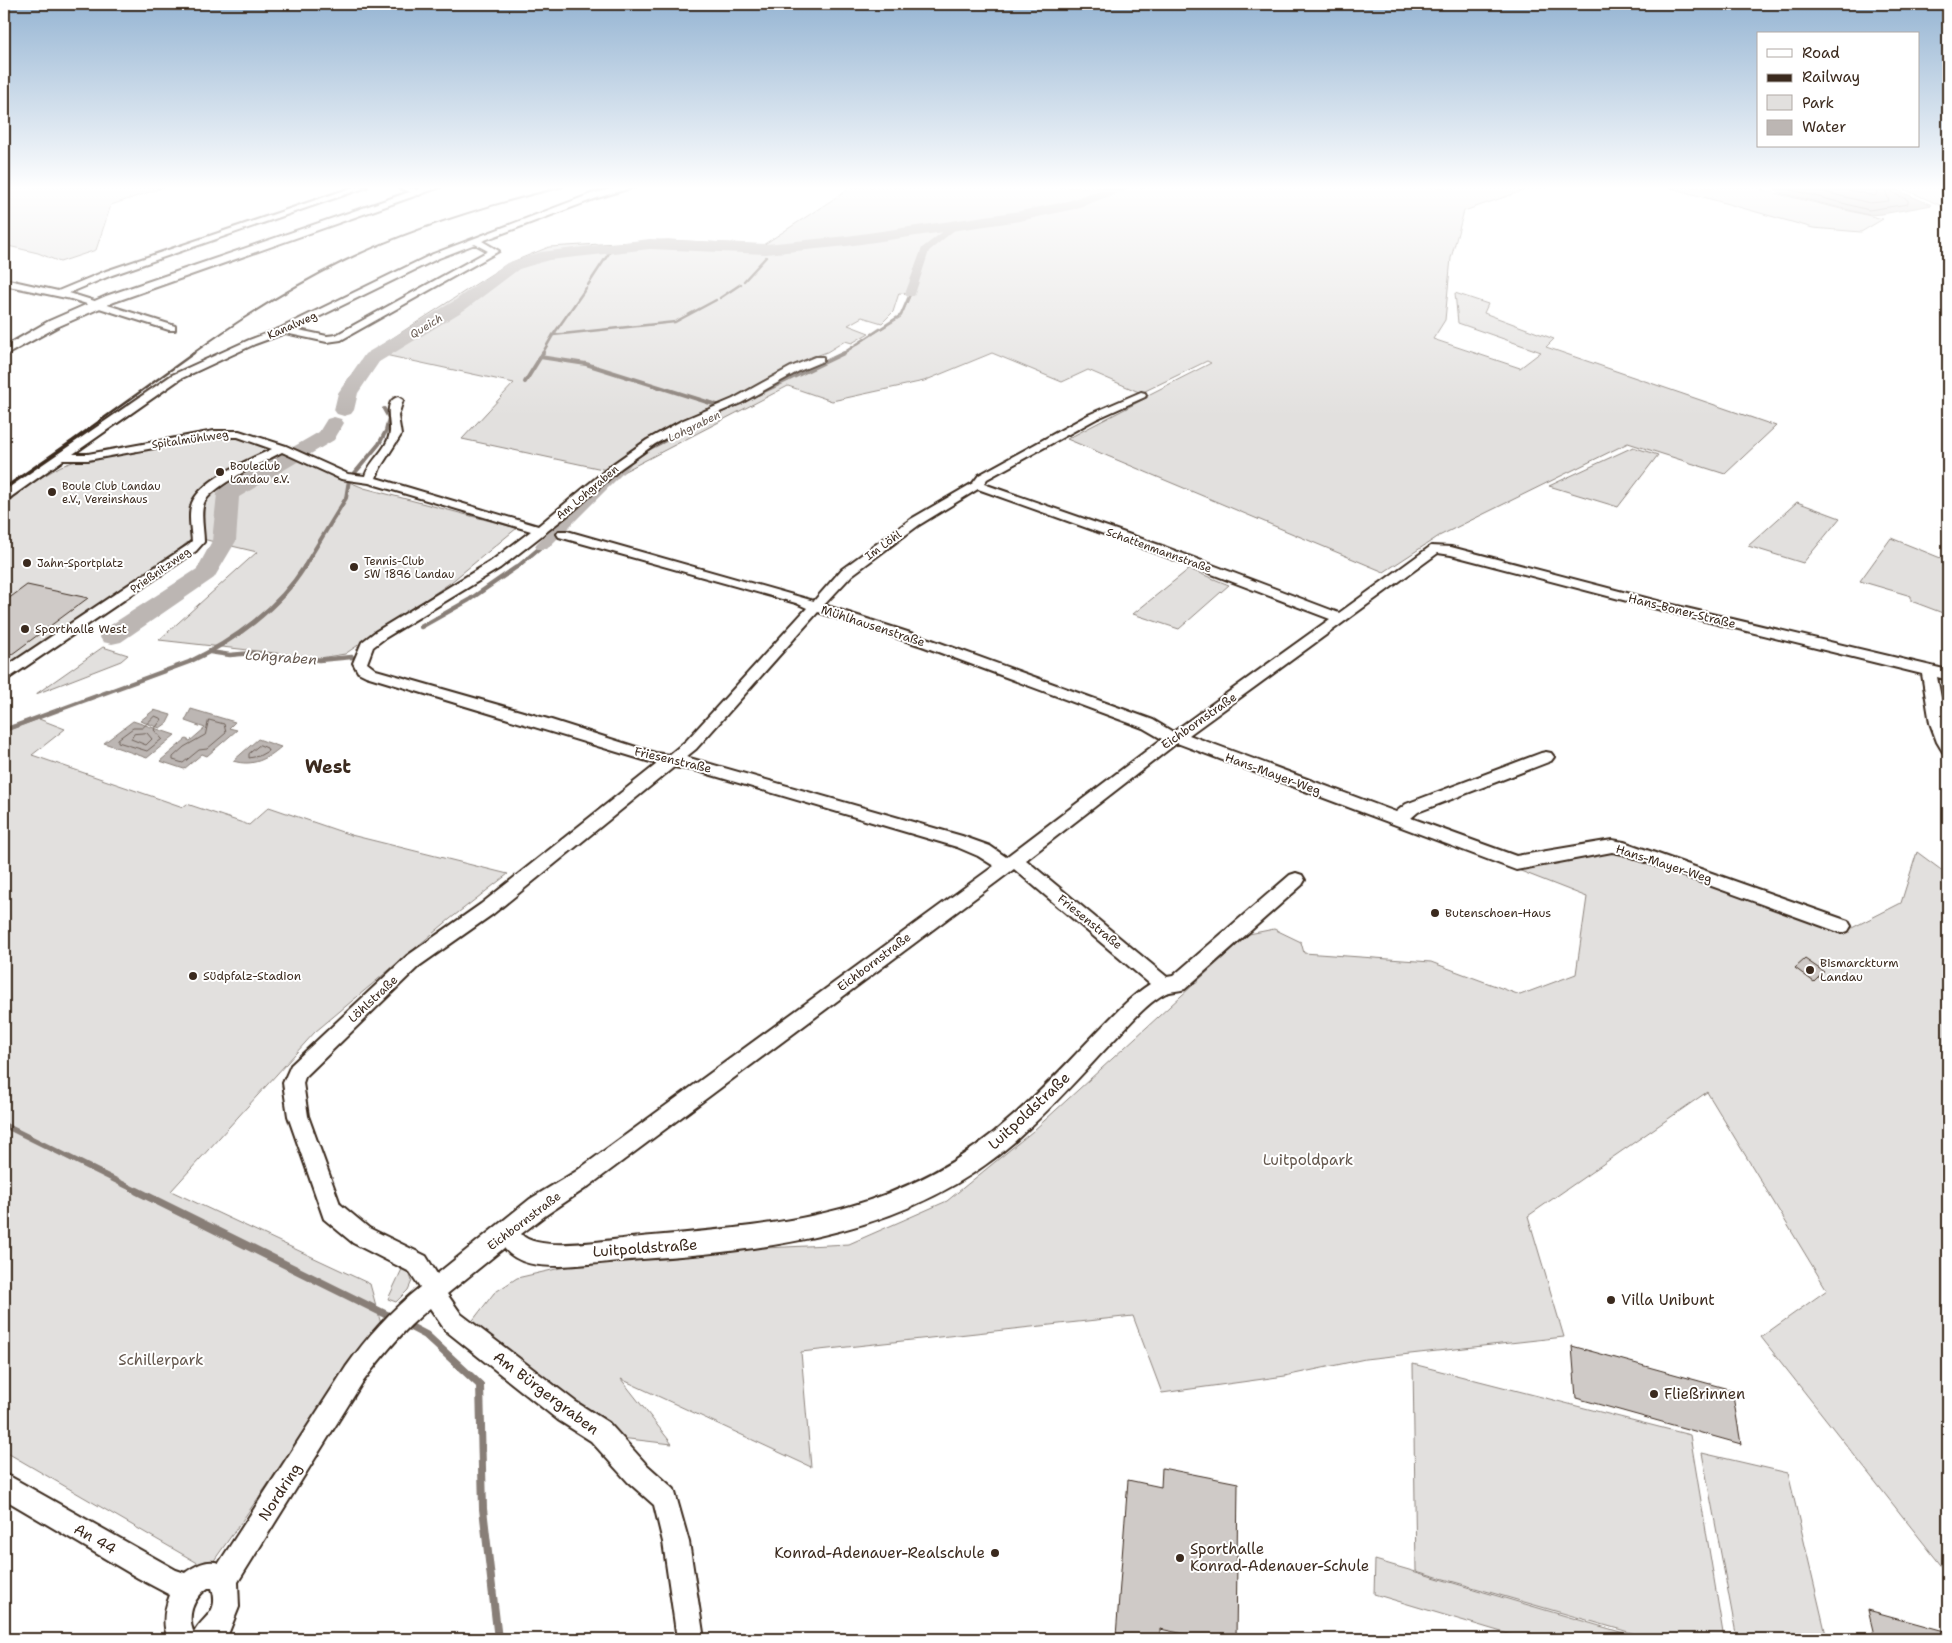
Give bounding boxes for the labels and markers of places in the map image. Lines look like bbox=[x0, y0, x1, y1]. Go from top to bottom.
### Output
place label: Bouleclub Landau e.V. bbox=[230, 459, 290, 487]
marker: Bouleclub Landau e.V. bbox=[214, 466, 226, 478]
place label: Boule Club Landau e.V., Vereinshaus bbox=[62, 479, 161, 507]
marker: Boule Club Landau e.V., Vereinshaus bbox=[46, 486, 58, 498]
place label: Tennis-Club SW 1896 Landau bbox=[364, 554, 454, 582]
place label: Jahn-Sportplatz bbox=[37, 556, 124, 571]
marker: Jahn-Sportplatz bbox=[21, 557, 33, 569]
marker: Tennis-Club SW 1896 Landau bbox=[348, 561, 360, 573]
place label: Sporthalle West bbox=[35, 621, 127, 637]
marker: Sporthalle West bbox=[19, 623, 31, 635]
place label: Butenschoen-Haus bbox=[1445, 905, 1551, 921]
marker: Butenschoen-Haus bbox=[1429, 907, 1441, 919]
place label: Bismarckturm Landau bbox=[1820, 955, 1899, 985]
marker: Bismarckturm Landau bbox=[1804, 964, 1816, 976]
place label: Südpfalz-Stadion bbox=[203, 968, 301, 984]
marker: Südpfalz-Stadion bbox=[187, 970, 199, 982]
place label: Villa Unibunt bbox=[1621, 1290, 1715, 1310]
marker: Villa Unibunt bbox=[1605, 1294, 1617, 1306]
place label: Fließrinnen bbox=[1664, 1384, 1745, 1404]
marker: Fließrinnen bbox=[1648, 1388, 1660, 1400]
place label: Sporthalle Konrad-Adenauer-Schule bbox=[1190, 1539, 1369, 1576]
place label: Konrad-Adenauer-Realschule bbox=[774, 1543, 985, 1563]
marker: Konrad-Adenauer-Realschule bbox=[989, 1547, 1001, 1559]
marker: Sporthalle Konrad-Adenauer-Schule bbox=[1174, 1552, 1186, 1564]

